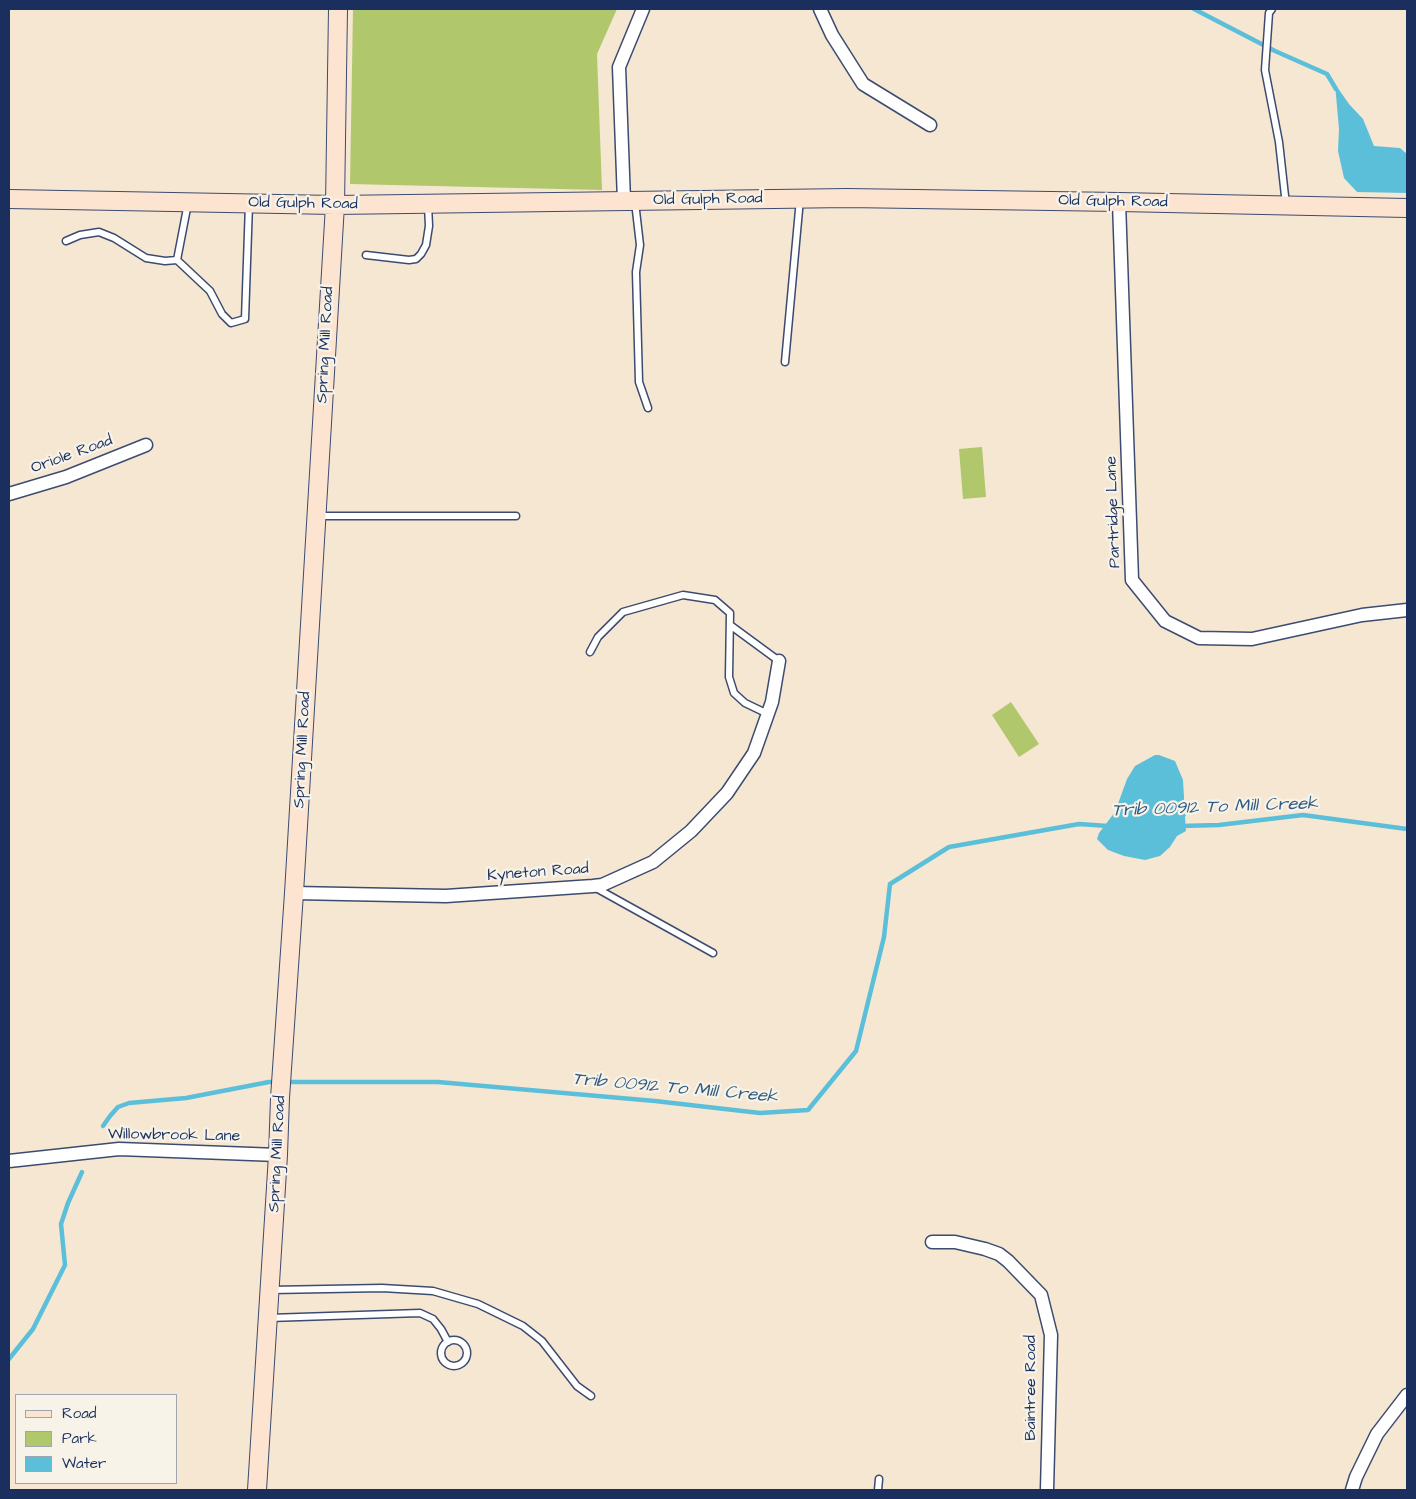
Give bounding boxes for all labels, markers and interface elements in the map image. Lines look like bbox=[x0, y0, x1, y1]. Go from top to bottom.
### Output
street label: Old Gulph Road bbox=[653, 189, 763, 211]
street label: Old Gulph Road bbox=[1058, 191, 1168, 213]
street label: Old Gulph Road bbox=[248, 193, 358, 215]
street label: Spring Mill Road bbox=[313, 286, 339, 404]
street label: Oriole Road bbox=[29, 431, 115, 479]
street label: Partridge Lane bbox=[1102, 456, 1126, 568]
street label: Spring Mill Road bbox=[290, 691, 316, 809]
water label: Trib 00912 To Mill Creek bbox=[1112, 794, 1318, 822]
street label: Kyneton Road bbox=[487, 860, 589, 886]
water label: Trib 00912 To Mill Creek bbox=[571, 1069, 779, 1109]
street label: Spring Mill Road bbox=[265, 1095, 291, 1213]
street label: Willowbrook Lane bbox=[108, 1125, 240, 1147]
street label: Baintree Road bbox=[1022, 1335, 1042, 1441]
legend bbox=[15, 1394, 178, 1484]
text: Road bbox=[62, 1403, 96, 1424]
text: Park bbox=[62, 1428, 97, 1449]
text: Water bbox=[62, 1453, 106, 1474]

